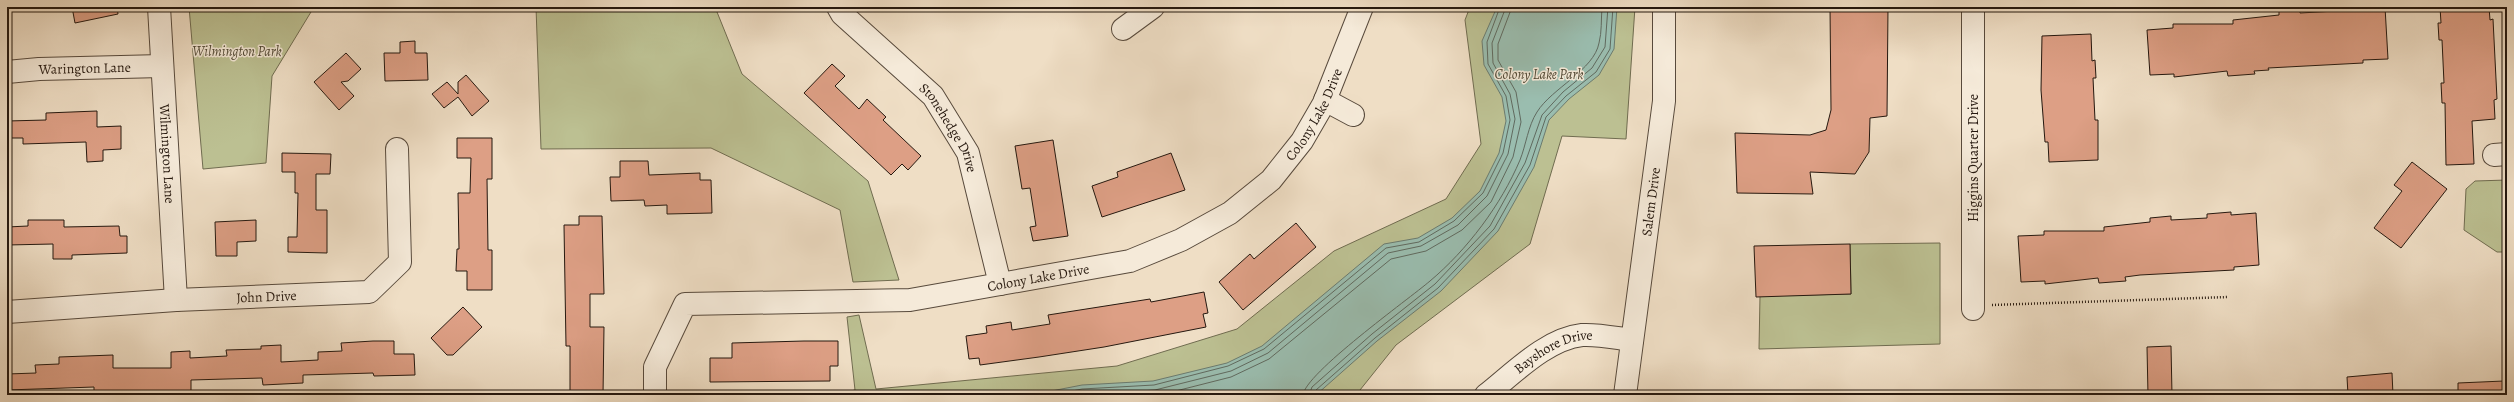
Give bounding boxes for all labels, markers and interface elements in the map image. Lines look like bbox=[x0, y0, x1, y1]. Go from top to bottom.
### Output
park label: Wilmington Park bbox=[192, 42, 282, 61]
street label: Warington Lane bbox=[38, 58, 131, 79]
street label: Colony Lake Drive bbox=[1281, 65, 1347, 165]
park label: Colony Lake Park bbox=[1494, 65, 1584, 84]
street label: Stonehedge Drive bbox=[915, 79, 981, 174]
street label: Higgins Quarter Drive bbox=[1964, 94, 1983, 222]
street label: Wilmington Lane bbox=[155, 102, 179, 204]
street label: Salem Drive bbox=[1637, 166, 1665, 237]
street label: Colony Lake Drive bbox=[986, 259, 1091, 296]
street label: John Drive bbox=[236, 286, 297, 307]
street label: Bayshore Drive bbox=[1510, 326, 1593, 378]

